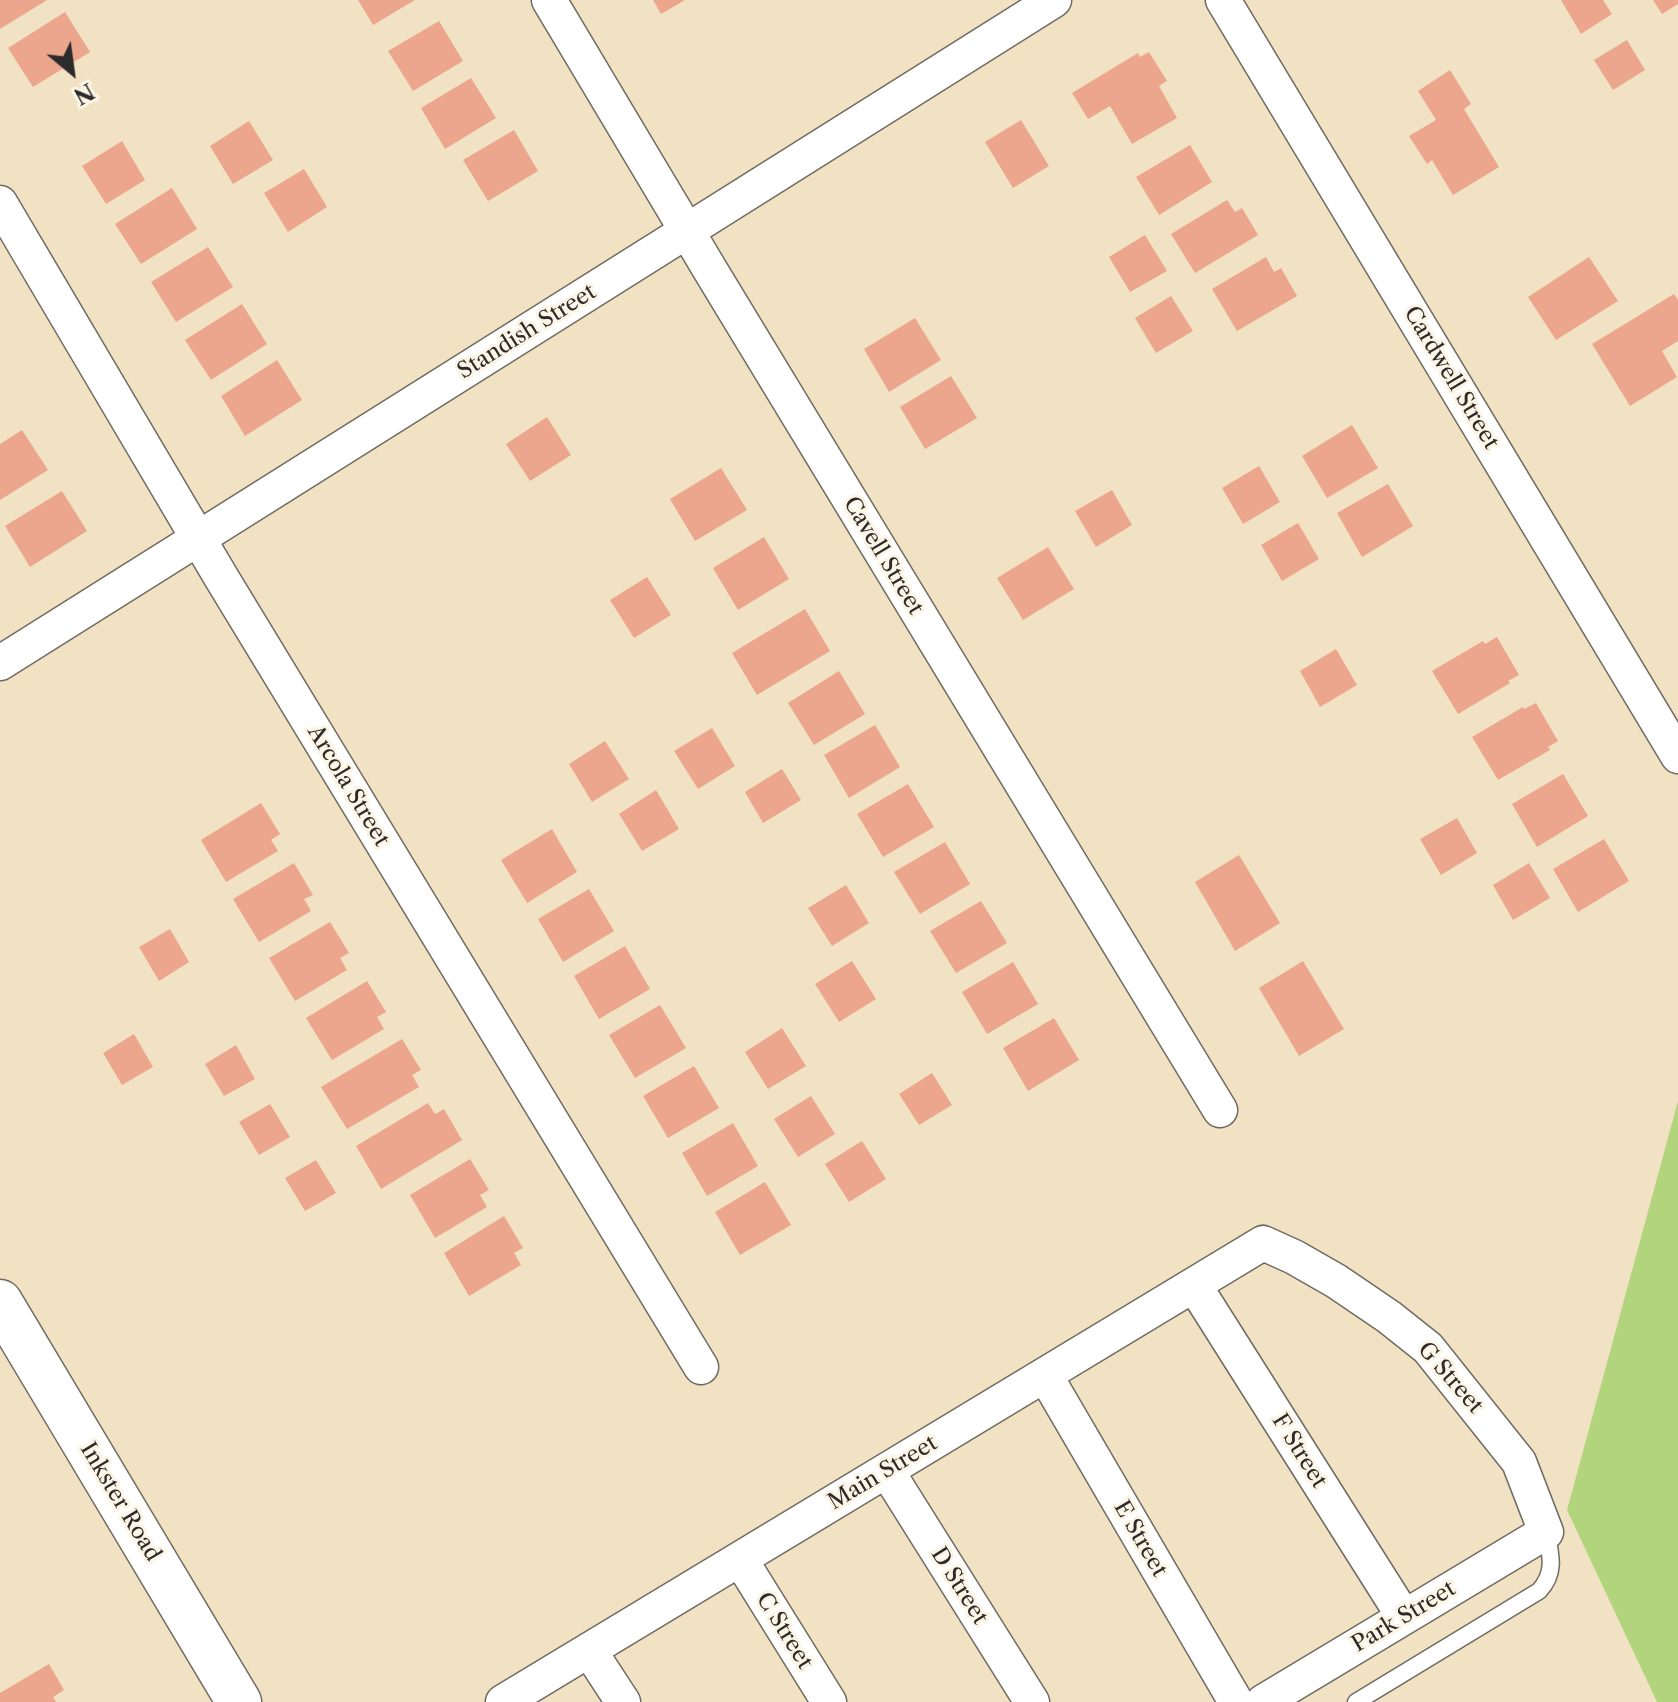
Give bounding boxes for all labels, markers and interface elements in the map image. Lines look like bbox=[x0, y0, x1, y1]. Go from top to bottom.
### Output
north arrow bbox=[32, 32, 112, 112]
text: N bbox=[69, 77, 99, 110]
street label: Standish Street bbox=[453, 279, 601, 385]
street label: Cardwell Street bbox=[1398, 302, 1504, 454]
street label: Cavell Street bbox=[837, 492, 929, 620]
street label: Arcola Street bbox=[301, 721, 395, 851]
street label: G Street bbox=[1412, 1337, 1488, 1419]
street label: F Street bbox=[1266, 1409, 1332, 1493]
street label: Main Street bbox=[824, 1430, 942, 1516]
street label: Inkster Road bbox=[74, 1438, 166, 1566]
street label: E Street bbox=[1108, 1496, 1172, 1582]
street label: D Street bbox=[925, 1543, 993, 1629]
street label: Park Street bbox=[1347, 1576, 1461, 1658]
street label: C Street bbox=[750, 1588, 818, 1674]

